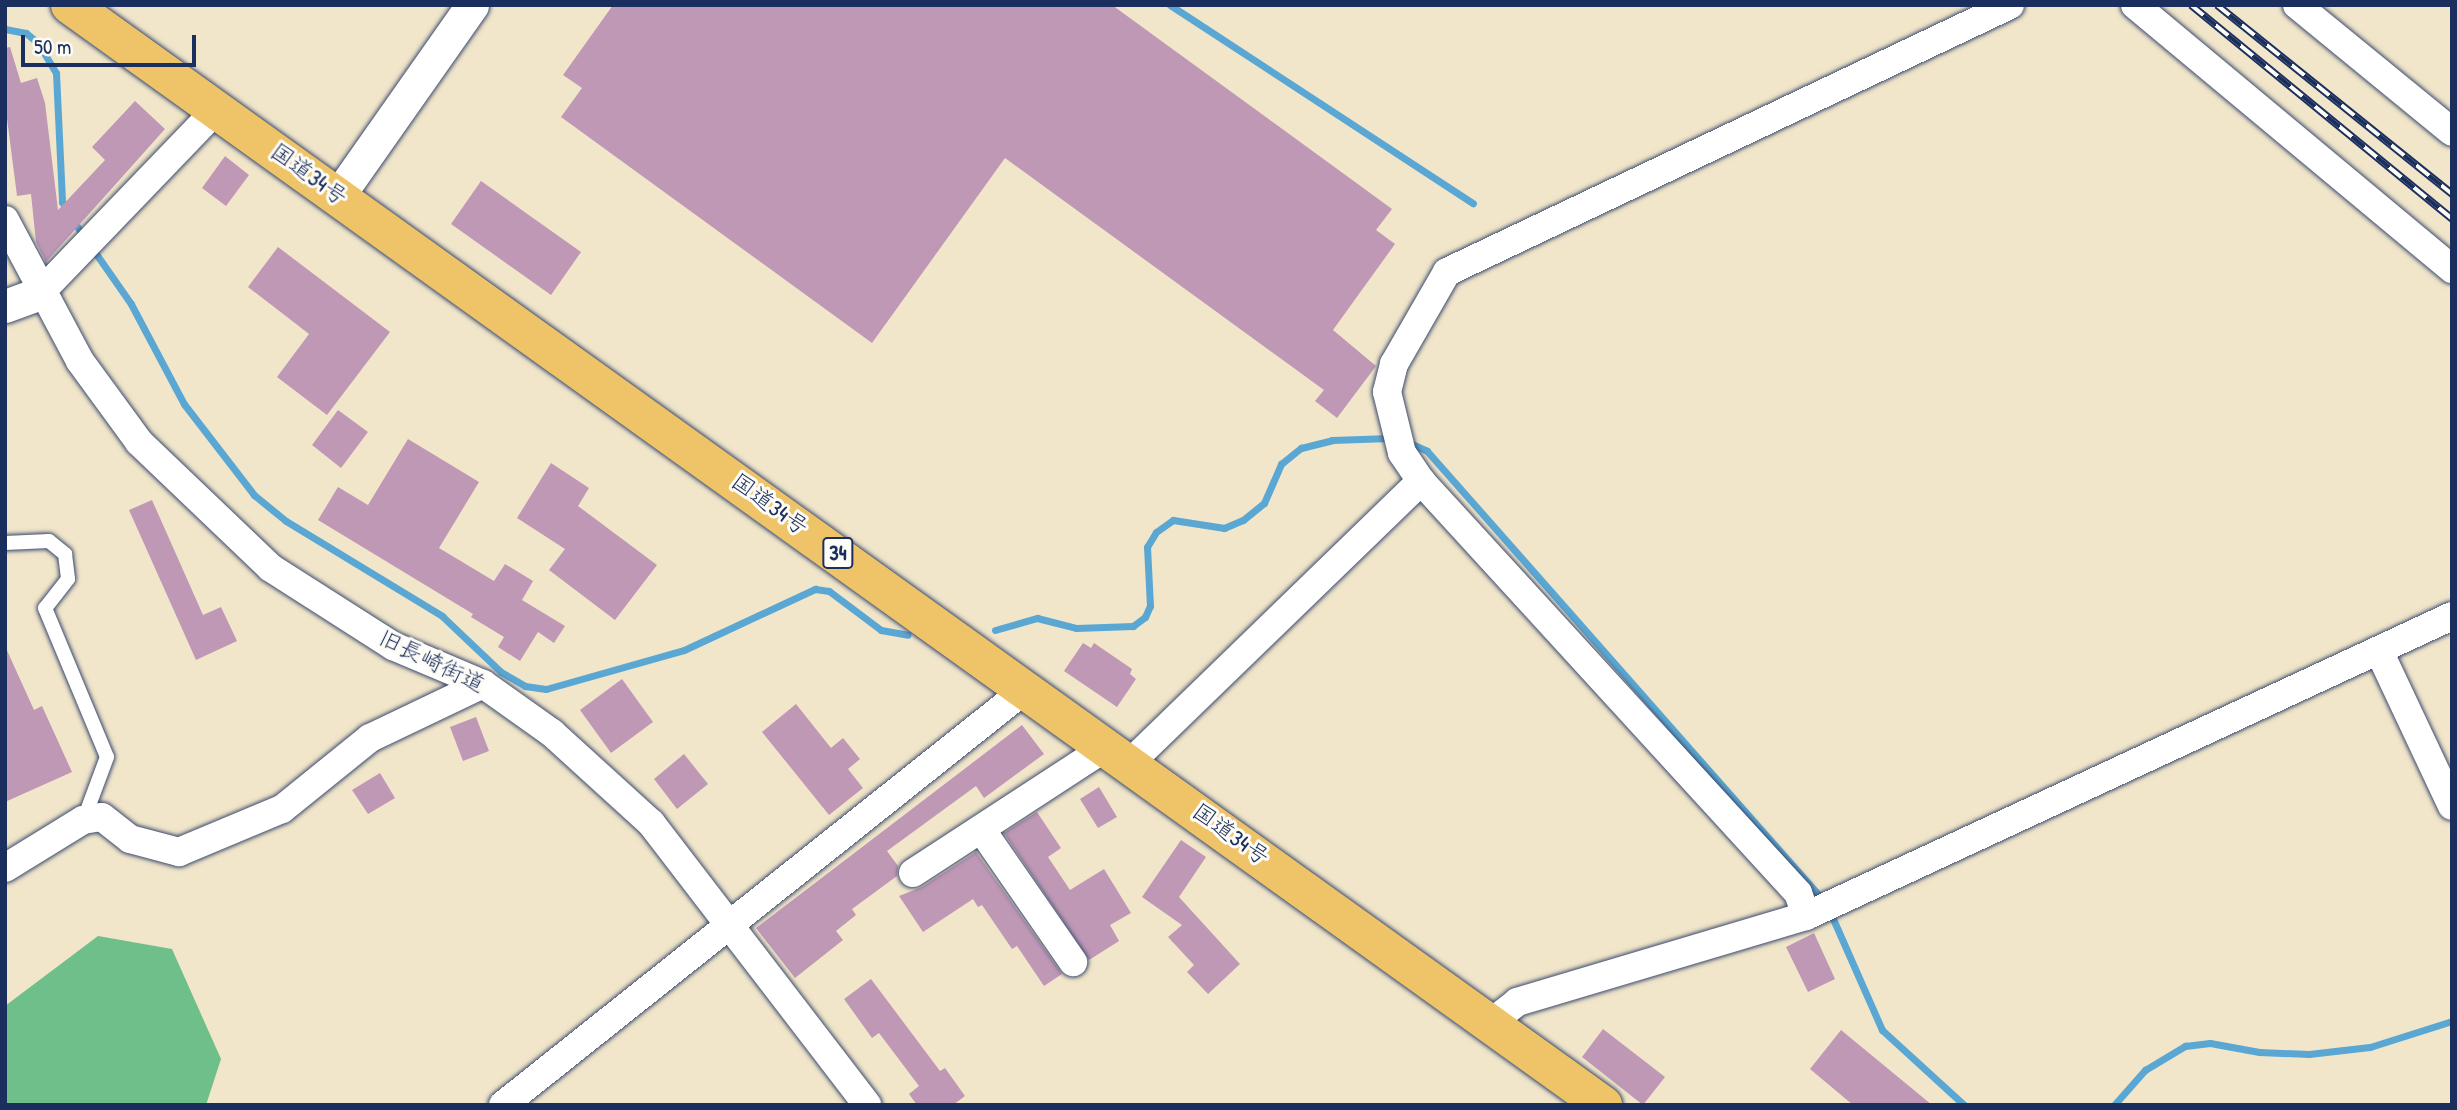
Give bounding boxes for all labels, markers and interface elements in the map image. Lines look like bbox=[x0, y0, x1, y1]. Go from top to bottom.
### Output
scale bar bbox=[24, 21, 200, 65]
text: 50 m bbox=[34, 32, 71, 61]
street label: 国道34号 bbox=[265, 137, 353, 211]
street label: 国道34号 bbox=[726, 467, 814, 541]
road number: 34 bbox=[822, 536, 854, 570]
street label: 旧長崎街道 bbox=[374, 623, 490, 699]
street label: 国道34号 bbox=[1187, 797, 1275, 871]

